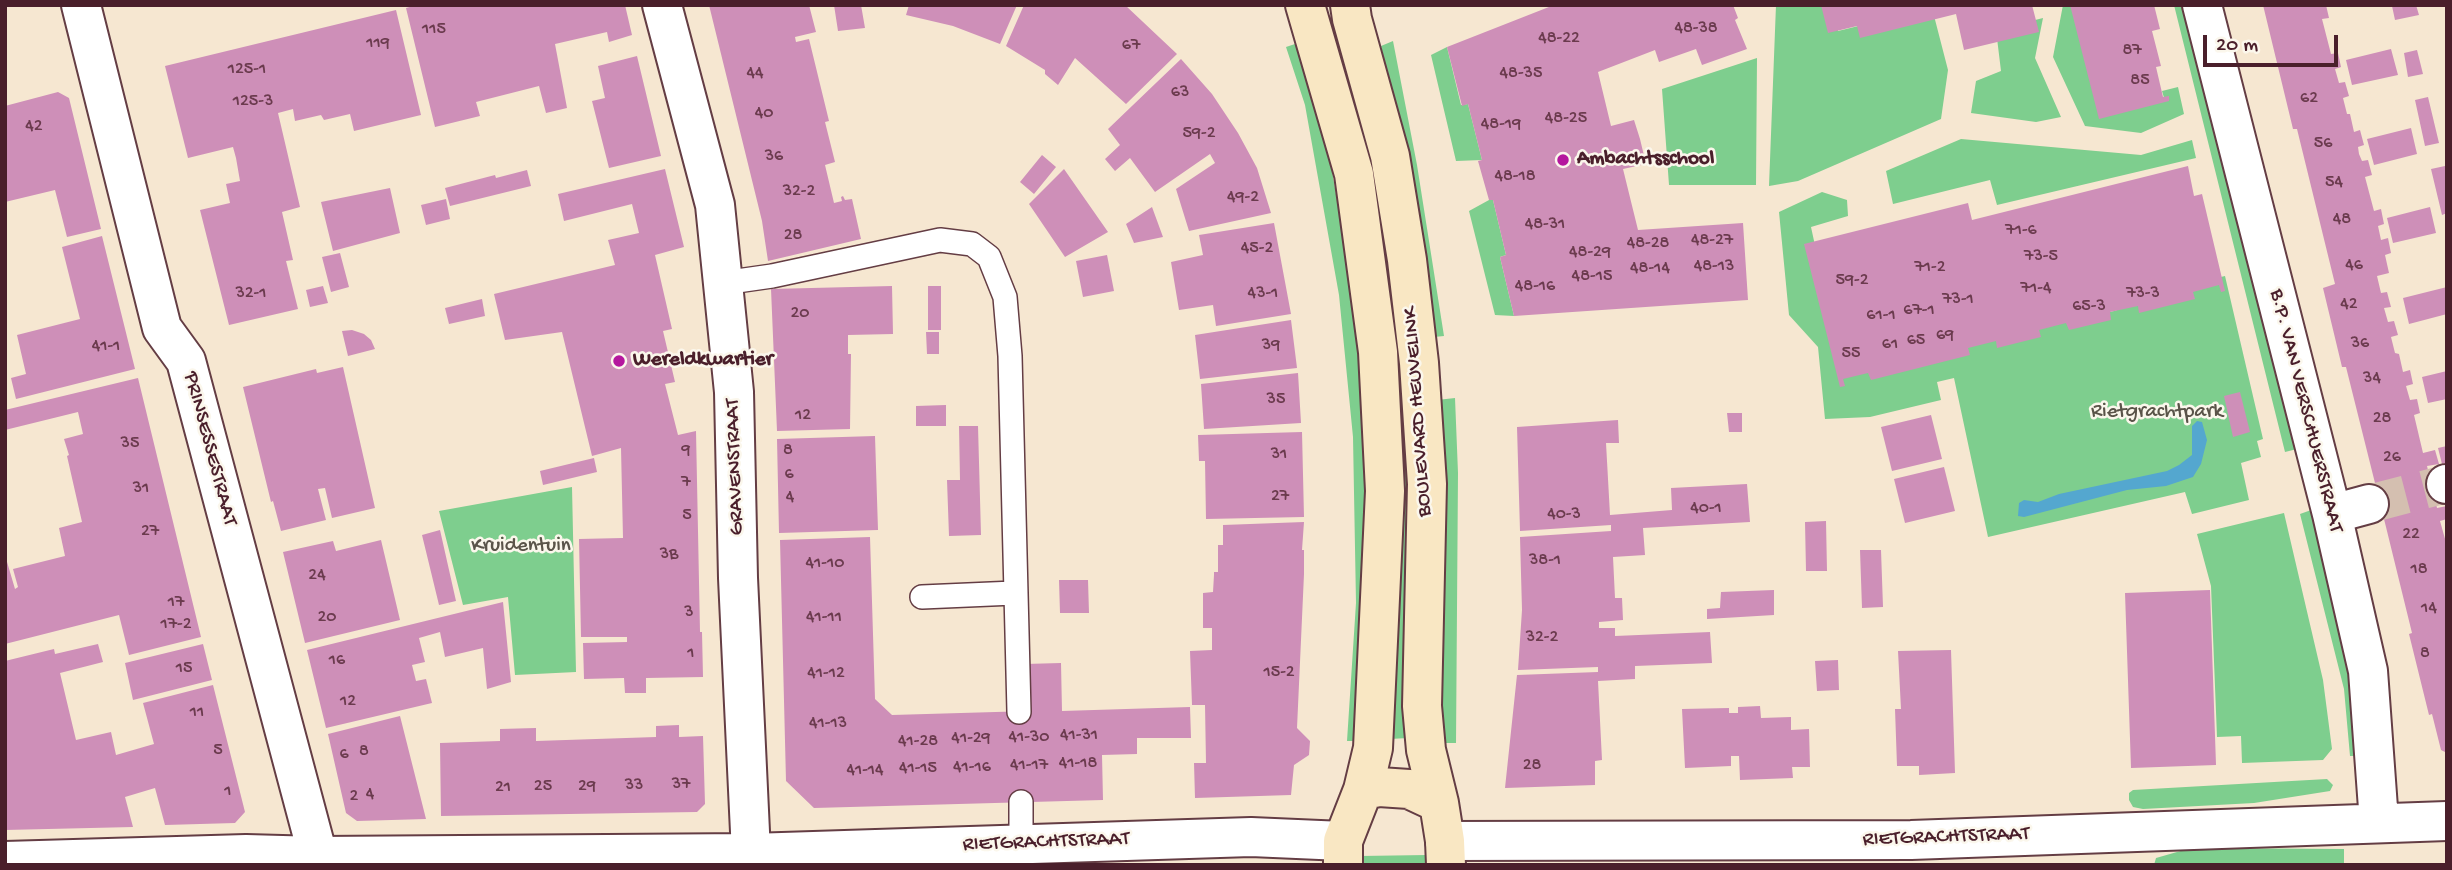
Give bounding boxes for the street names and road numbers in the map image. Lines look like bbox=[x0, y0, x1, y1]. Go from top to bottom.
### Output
street label: B.P. VAN VERSCHUERSTRAAT bbox=[2263, 287, 2347, 535]
street label: BOULEVARD HEUVELINK bbox=[1399, 306, 1439, 518]
street label: PRINSESSESTRAAT bbox=[176, 369, 242, 529]
street label: GRAVENSTRAAT bbox=[721, 398, 751, 536]
street label: RIETGRACHTSTRAAT bbox=[1862, 822, 2030, 854]
street label: RIETGRACHTSTRAAT bbox=[962, 827, 1130, 859]

